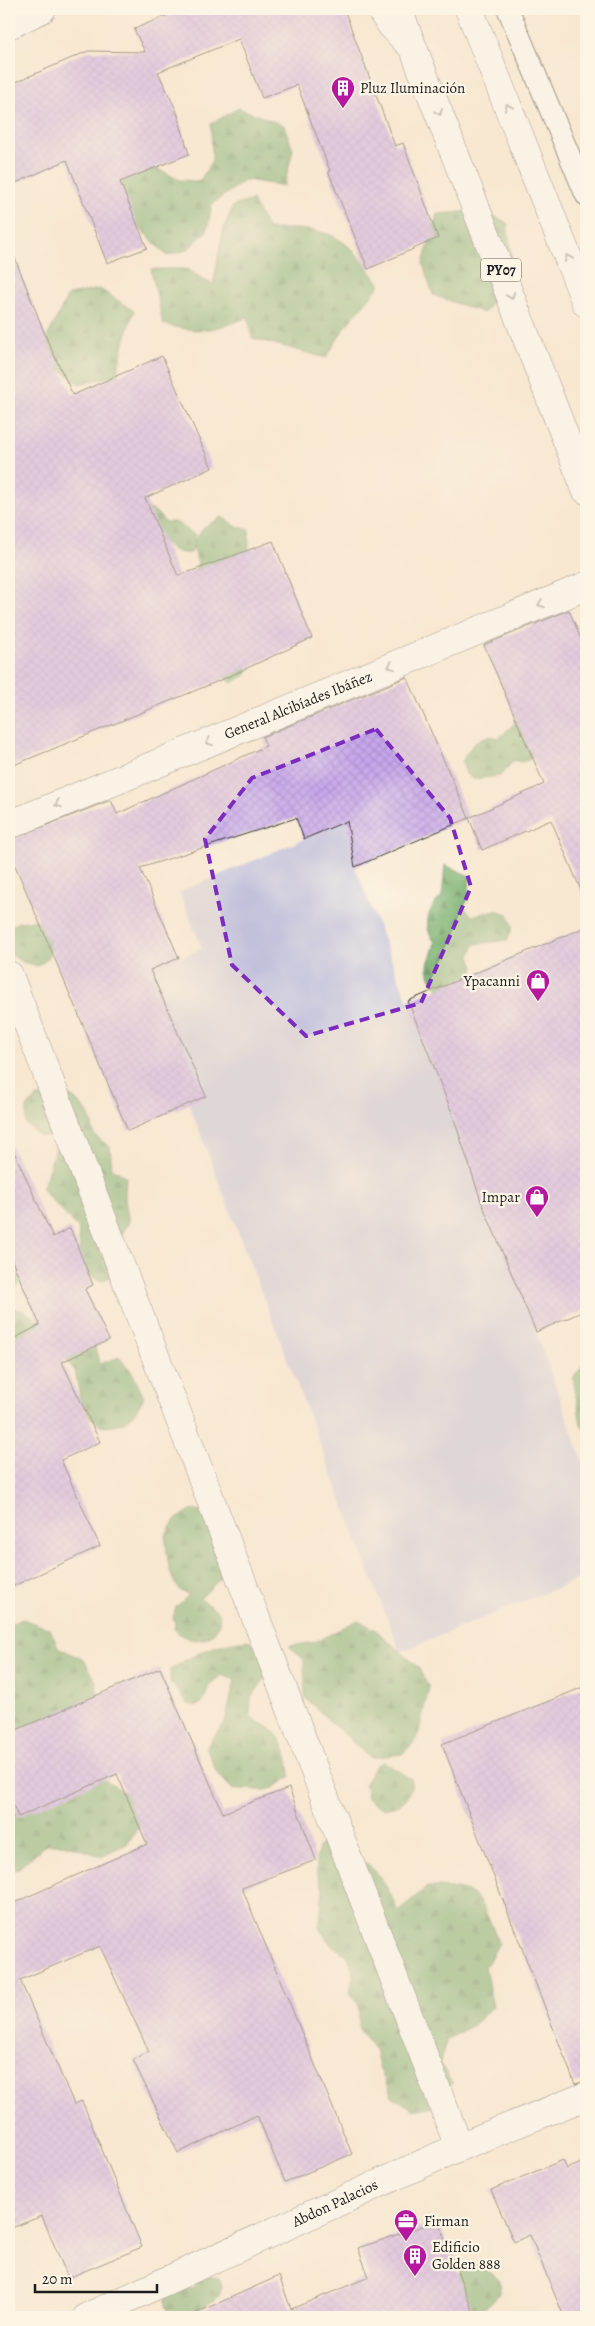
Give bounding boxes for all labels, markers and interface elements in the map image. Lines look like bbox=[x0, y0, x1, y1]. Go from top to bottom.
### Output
building icon: Pluz Iluminación bbox=[330, 75, 356, 109]
place label: Pluz Iluminación bbox=[360, 78, 465, 98]
one-way arrow bbox=[504, 103, 514, 112]
one-way arrow bbox=[433, 107, 444, 116]
one-way arrow bbox=[564, 254, 574, 263]
road number: PY07 bbox=[481, 258, 521, 282]
one-way arrow bbox=[505, 291, 515, 300]
one-way arrow bbox=[537, 598, 546, 609]
one-way arrow bbox=[387, 660, 396, 671]
street label: General Alcibíades Ibáñez bbox=[221, 666, 375, 744]
one-way arrow bbox=[205, 736, 213, 746]
one-way arrow bbox=[54, 798, 63, 808]
shop icon: Ypacanni bbox=[525, 968, 551, 1002]
place label: Ypacanni bbox=[463, 971, 520, 991]
shop icon: Impar bbox=[524, 1184, 550, 1218]
place label: Impar bbox=[482, 1187, 520, 1207]
street label: Abdon Palacios bbox=[288, 2174, 381, 2232]
office icon: Firman bbox=[393, 2208, 419, 2242]
place label: Firman bbox=[424, 2211, 469, 2231]
place label: Edificio Golden 888 bbox=[432, 2237, 501, 2274]
building icon: Edificio Golden 888 bbox=[402, 2243, 428, 2277]
scale bar bbox=[35, 2261, 158, 2293]
text: 20 m bbox=[42, 2269, 73, 2289]

